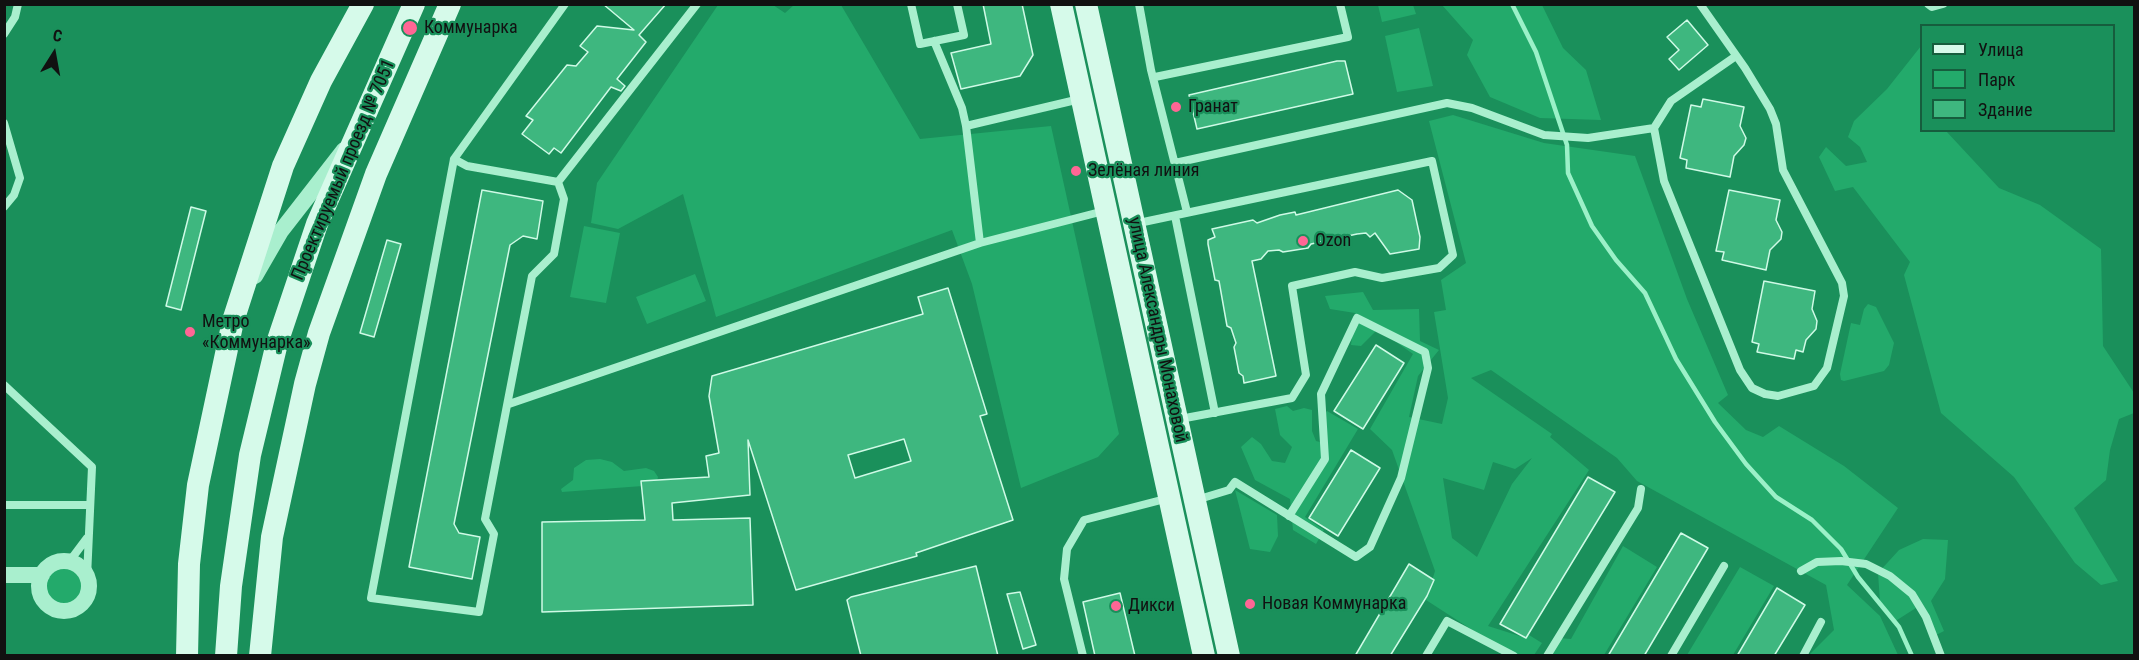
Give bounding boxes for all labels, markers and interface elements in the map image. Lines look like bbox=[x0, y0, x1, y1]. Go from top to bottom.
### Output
place label: Коммунарка bbox=[424, 17, 518, 39]
marker: Коммунарка bbox=[401, 19, 419, 37]
north arrow bbox=[24, 24, 84, 84]
legend bbox=[1920, 24, 2115, 132]
text: С bbox=[51, 26, 64, 46]
text: Улица bbox=[1978, 39, 2024, 60]
street label: Проектируемый проезд № 7051 bbox=[288, 56, 400, 284]
text: Парк bbox=[1978, 69, 2015, 90]
place label: Гранат bbox=[1188, 96, 1238, 118]
text: Здание bbox=[1978, 99, 2032, 120]
marker: Гранат bbox=[1169, 100, 1183, 114]
place label: Зелёная линия bbox=[1088, 160, 1199, 182]
marker: Зелёная линия bbox=[1069, 164, 1083, 178]
street label: улица Александры Монаховой bbox=[1123, 215, 1191, 445]
place label: Ozon bbox=[1315, 230, 1351, 252]
marker: Ozon bbox=[1296, 234, 1310, 248]
place label: Метро «Коммунарка» bbox=[202, 311, 311, 354]
marker: Метро «Коммунарка» bbox=[183, 325, 197, 339]
place label: Новая Коммунарка bbox=[1262, 593, 1406, 615]
place label: Дикси bbox=[1128, 595, 1175, 617]
marker: Новая Коммунарка bbox=[1243, 597, 1257, 611]
marker: Дикси bbox=[1109, 599, 1123, 613]

